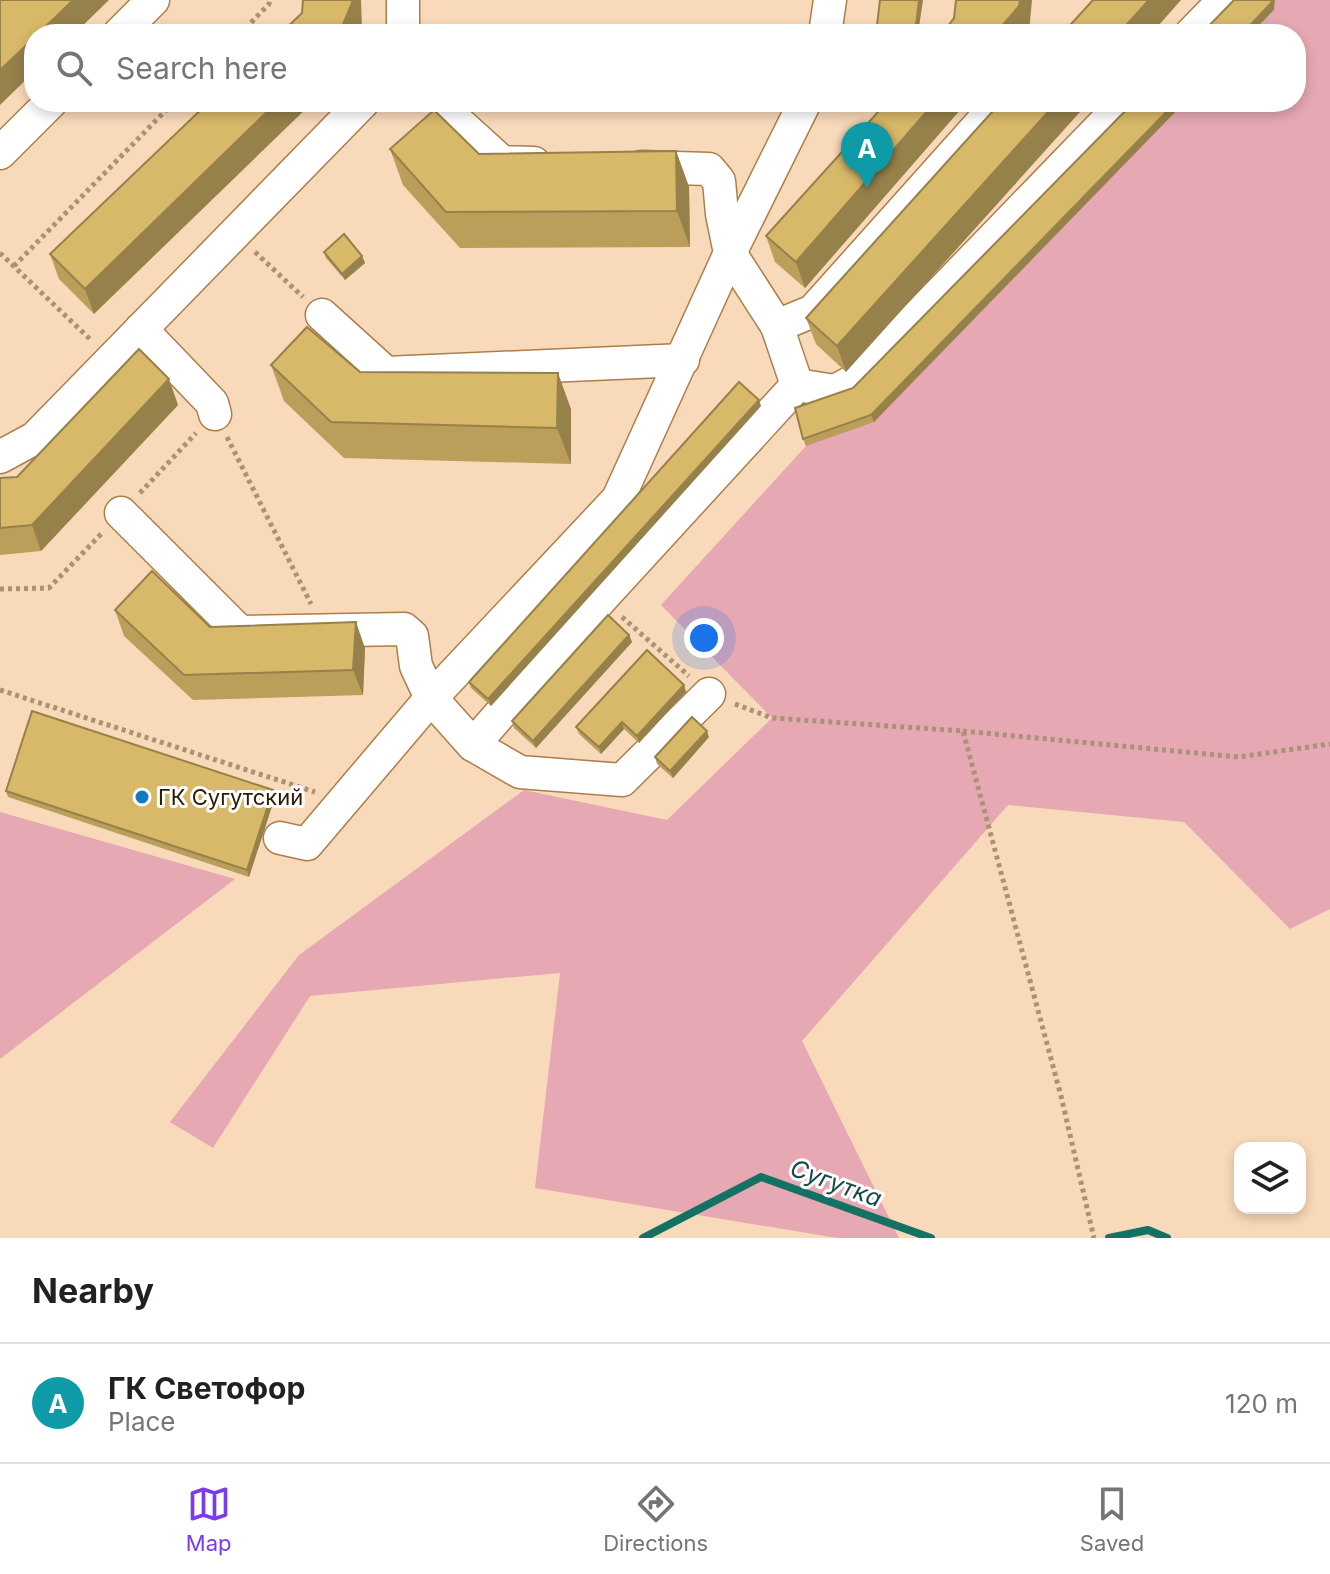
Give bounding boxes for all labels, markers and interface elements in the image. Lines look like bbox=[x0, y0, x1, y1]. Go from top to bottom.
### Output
search box bbox=[24, 24, 1306, 112]
icon: search bbox=[52, 46, 96, 90]
text: Search here bbox=[116, 50, 288, 86]
pin: A bbox=[841, 122, 893, 188]
your location bbox=[684, 618, 724, 658]
place label: ГК Сугутский bbox=[158, 784, 303, 810]
marker: ГК Сугутский bbox=[133, 788, 151, 806]
map controls bbox=[1234, 1142, 1306, 1214]
button: layers bbox=[1234, 1142, 1306, 1214]
water label: Сугутка bbox=[786, 1153, 886, 1213]
text: Nearby bbox=[32, 1270, 154, 1311]
text: ГК Светофор bbox=[108, 1370, 305, 1406]
text: A bbox=[48, 1388, 68, 1419]
text: 120 m bbox=[1225, 1388, 1298, 1419]
text: Place bbox=[108, 1406, 176, 1437]
tab: Map bbox=[186, 1482, 232, 1556]
tab: Directions bbox=[603, 1482, 708, 1556]
tab: Saved bbox=[1080, 1482, 1144, 1556]

